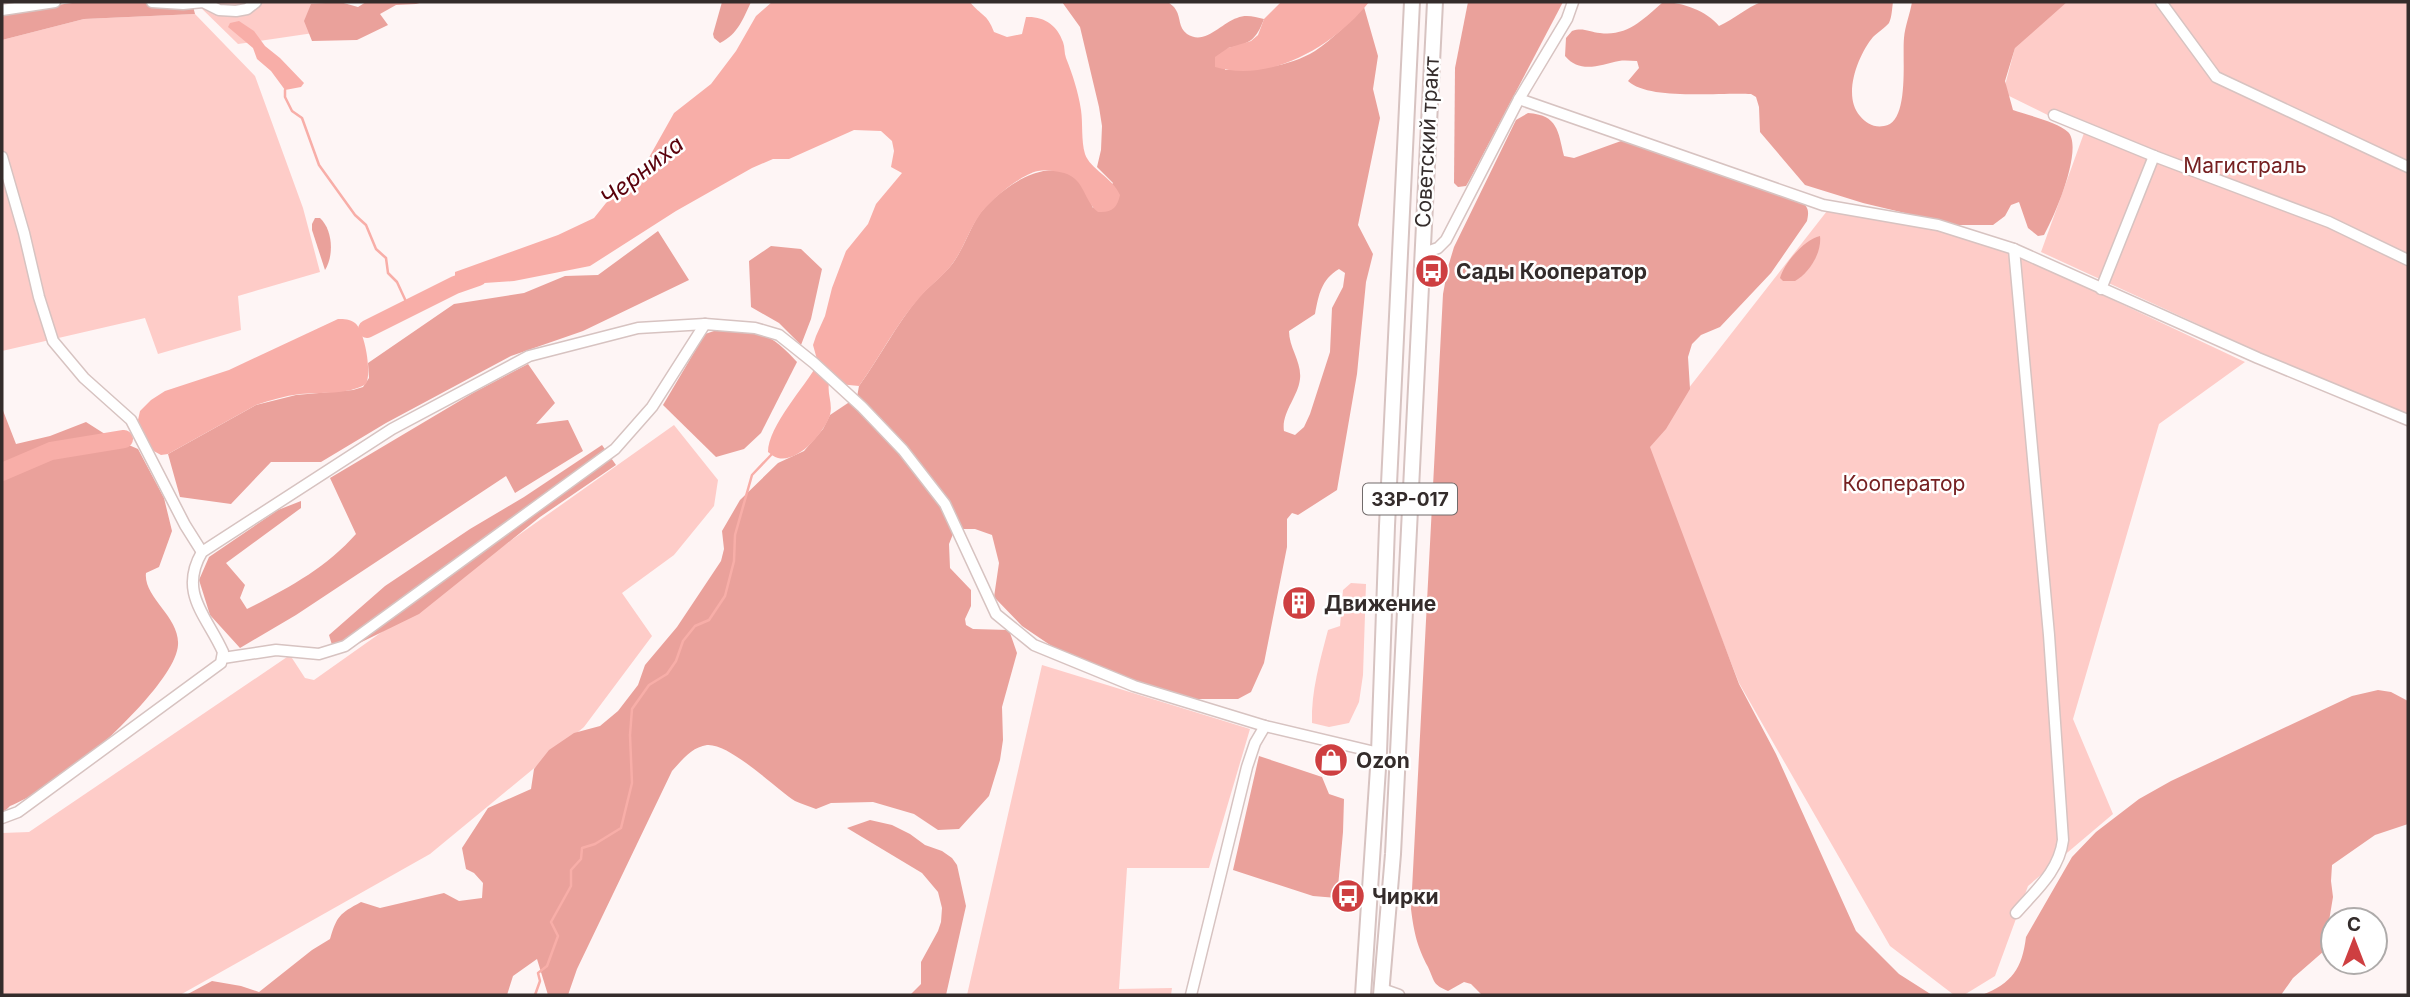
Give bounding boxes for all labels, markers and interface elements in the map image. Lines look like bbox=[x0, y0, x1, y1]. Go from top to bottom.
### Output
street label: Советский тракт bbox=[1410, 55, 1444, 228]
water label: Черниха bbox=[595, 130, 689, 212]
park label: Магистраль bbox=[2183, 153, 2307, 178]
bus stop icon: Сады Кооператор bbox=[1413, 252, 1451, 290]
place label: Сады Кооператор bbox=[1456, 259, 1647, 284]
park label: Кооператор bbox=[1843, 471, 1965, 496]
road number: 33Р-017 bbox=[1363, 484, 1457, 514]
building icon: Движение bbox=[1280, 584, 1318, 622]
place label: Движение bbox=[1324, 591, 1436, 616]
shop icon: Ozon bbox=[1312, 741, 1350, 779]
place label: Ozon bbox=[1356, 748, 1410, 773]
bus stop icon: Чирки bbox=[1329, 877, 1367, 915]
place label: Чирки bbox=[1372, 884, 1439, 909]
north arrow bbox=[2319, 906, 2389, 976]
text: С bbox=[2347, 913, 2361, 936]

